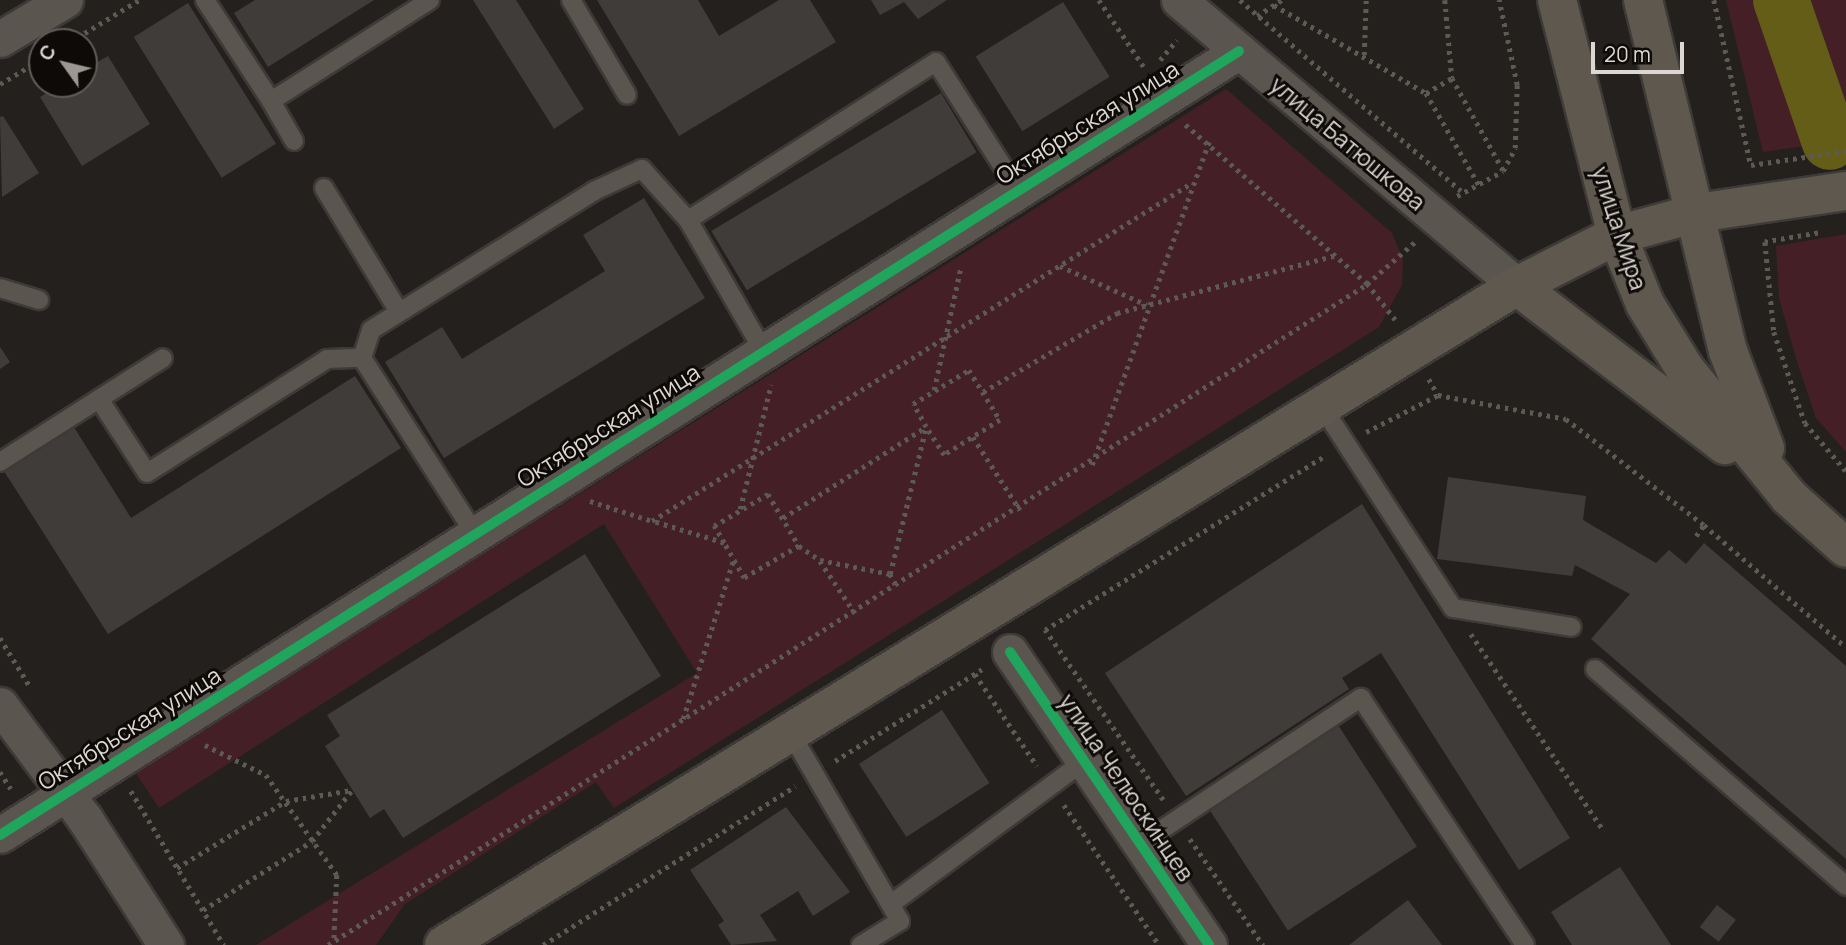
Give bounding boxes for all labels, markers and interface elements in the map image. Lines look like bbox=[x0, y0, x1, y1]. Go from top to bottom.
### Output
north arrow bbox=[28, 28, 98, 98]
scale bar bbox=[1594, 28, 1687, 72]
text: С bbox=[33, 39, 62, 65]
text: 20 m bbox=[1604, 40, 1651, 68]
street label: Октябрьская улица bbox=[990, 55, 1184, 189]
street label: улица Батюшкова bbox=[1265, 70, 1431, 216]
street label: улица Мира bbox=[1587, 163, 1653, 293]
street label: Октябрьская улица bbox=[511, 358, 705, 492]
street label: Октябрьская улица bbox=[32, 661, 226, 795]
street label: улица Челюскинцев bbox=[1054, 688, 1200, 886]

